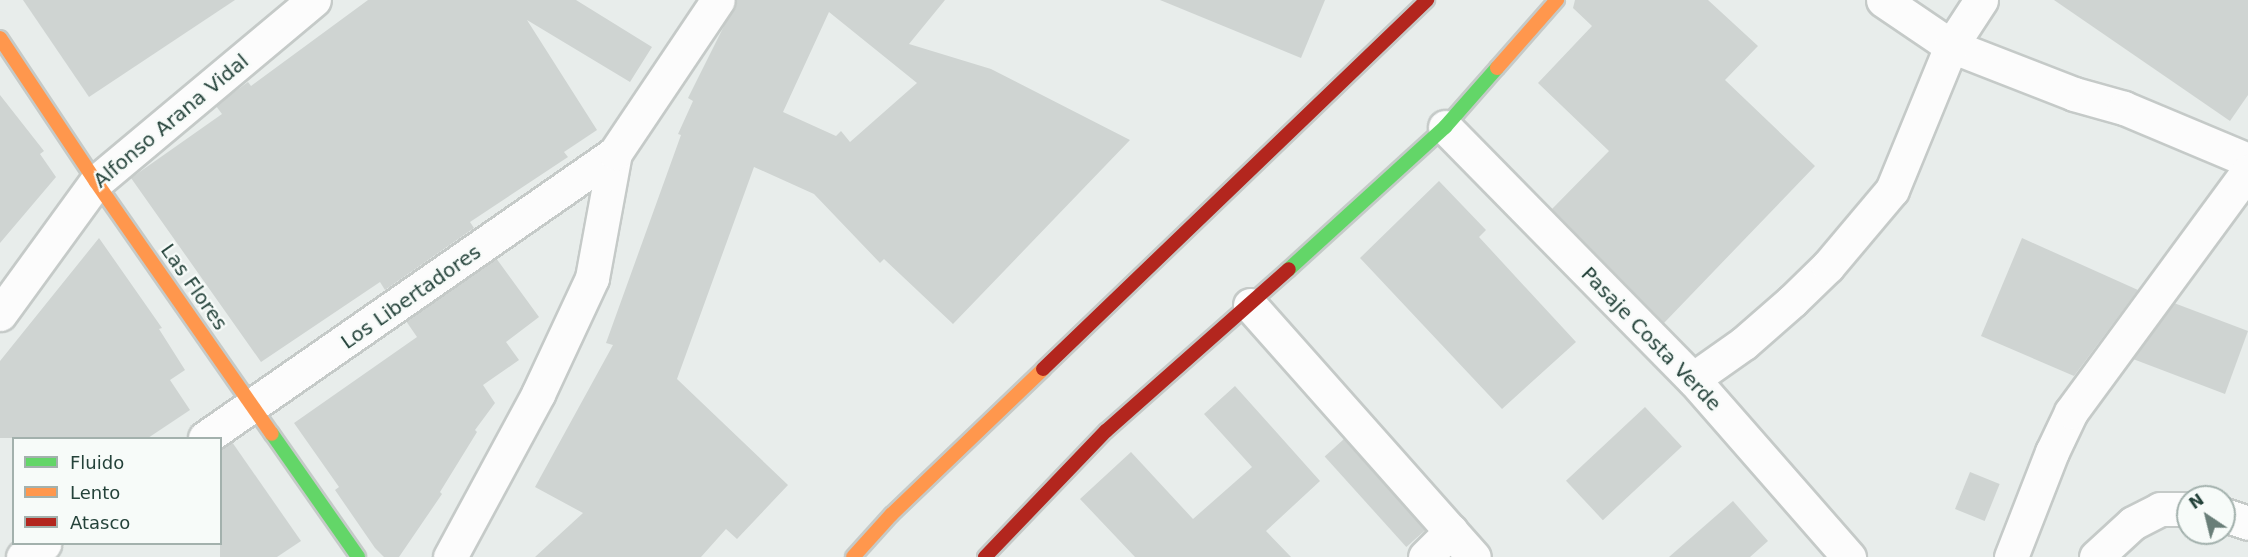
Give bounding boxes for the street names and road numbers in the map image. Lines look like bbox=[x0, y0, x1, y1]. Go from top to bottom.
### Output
street label: Alfonso Arana Vidal bbox=[89, 49, 253, 193]
street label: Las Flores bbox=[155, 239, 233, 335]
street label: Los Libertadores bbox=[336, 240, 486, 354]
street label: Pasaje Costa Verde bbox=[1576, 262, 1726, 416]

